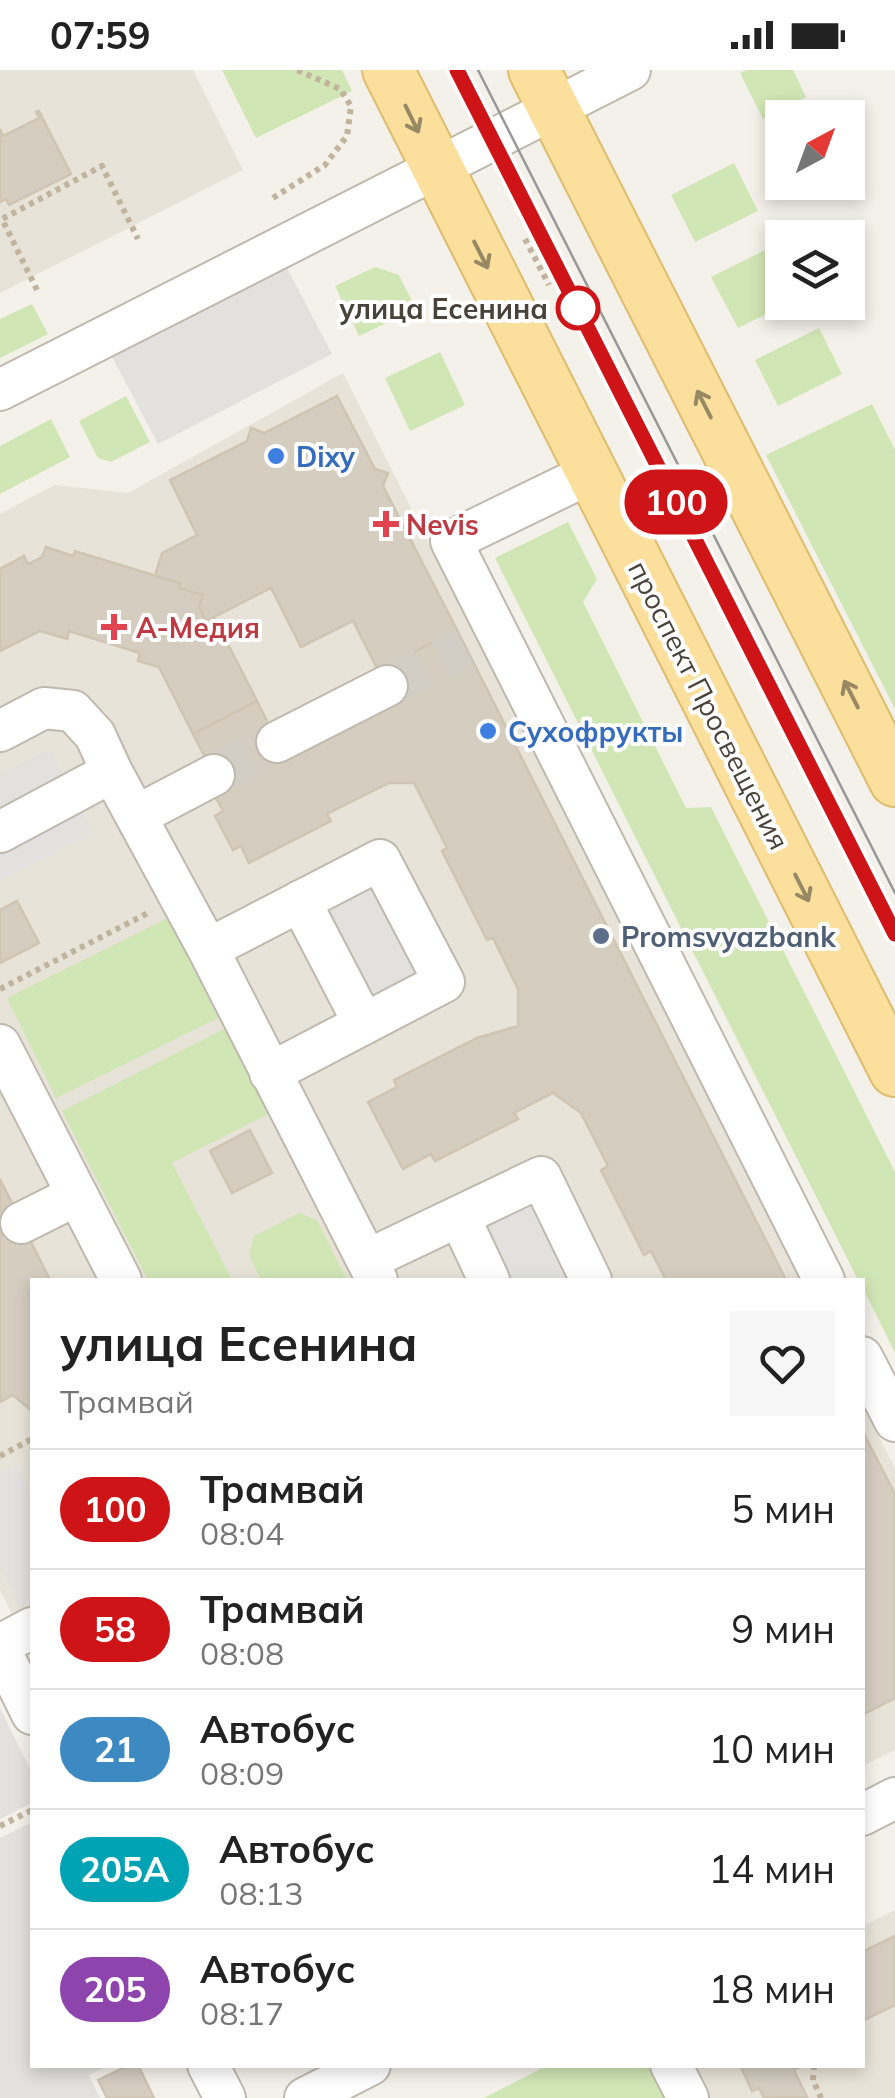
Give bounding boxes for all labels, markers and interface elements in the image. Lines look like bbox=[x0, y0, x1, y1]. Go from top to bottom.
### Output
text: 07:59 bbox=[50, 11, 151, 59]
north arrow bbox=[765, 100, 865, 200]
map controls bbox=[765, 100, 865, 320]
one-way arrow bbox=[403, 104, 422, 134]
button: layers bbox=[765, 220, 865, 320]
one-way arrow bbox=[472, 240, 491, 270]
marker: улица Есенина bbox=[557, 287, 599, 329]
place label: улица Есенина bbox=[339, 291, 548, 326]
one-way arrow bbox=[694, 389, 713, 419]
place label: Dixy bbox=[296, 439, 356, 474]
marker: Dixy bbox=[265, 445, 287, 467]
line badge: 100 bbox=[618, 470, 734, 534]
text: 100 bbox=[644, 480, 708, 524]
place label: Nevis bbox=[406, 507, 479, 542]
marker: Nevis bbox=[375, 513, 397, 535]
street label: проспект Просвещения bbox=[621, 555, 797, 855]
place label: А-Медия bbox=[136, 610, 260, 645]
marker: А-Медия bbox=[101, 614, 127, 640]
one-way arrow bbox=[841, 679, 860, 709]
place label: Сухофрукты bbox=[508, 714, 683, 749]
marker: Сухофрукты bbox=[477, 720, 499, 742]
one-way arrow bbox=[793, 873, 812, 903]
place label: Promsvyazbank bbox=[621, 919, 836, 954]
marker: Promsvyazbank bbox=[590, 925, 612, 947]
button: heart bbox=[730, 1311, 835, 1416]
text: улица Есенина bbox=[60, 1313, 418, 1373]
text: Трамвай bbox=[60, 1381, 194, 1421]
text: Трамвай bbox=[200, 1465, 365, 1513]
text: 5 мин bbox=[731, 1485, 835, 1533]
text: 100 bbox=[83, 1487, 147, 1531]
text: 08:04 bbox=[200, 1513, 284, 1553]
text: Трамвай bbox=[200, 1585, 365, 1633]
text: 9 мин bbox=[731, 1605, 835, 1653]
text: 58 bbox=[94, 1607, 136, 1651]
text: 08:08 bbox=[200, 1633, 284, 1673]
text: Автобус bbox=[200, 1705, 355, 1753]
text: 10 мин bbox=[709, 1725, 835, 1773]
text: 21 bbox=[94, 1727, 136, 1771]
text: 08:09 bbox=[200, 1753, 284, 1793]
text: Автобус bbox=[219, 1825, 375, 1873]
text: 14 мин bbox=[709, 1845, 835, 1893]
text: 205А bbox=[80, 1847, 169, 1891]
text: 08:13 bbox=[219, 1873, 303, 1913]
text: Автобус bbox=[200, 1945, 355, 1993]
text: 18 мин bbox=[709, 1965, 835, 2013]
text: 205 bbox=[83, 1967, 147, 2011]
text: 08:17 bbox=[200, 1993, 284, 2033]

